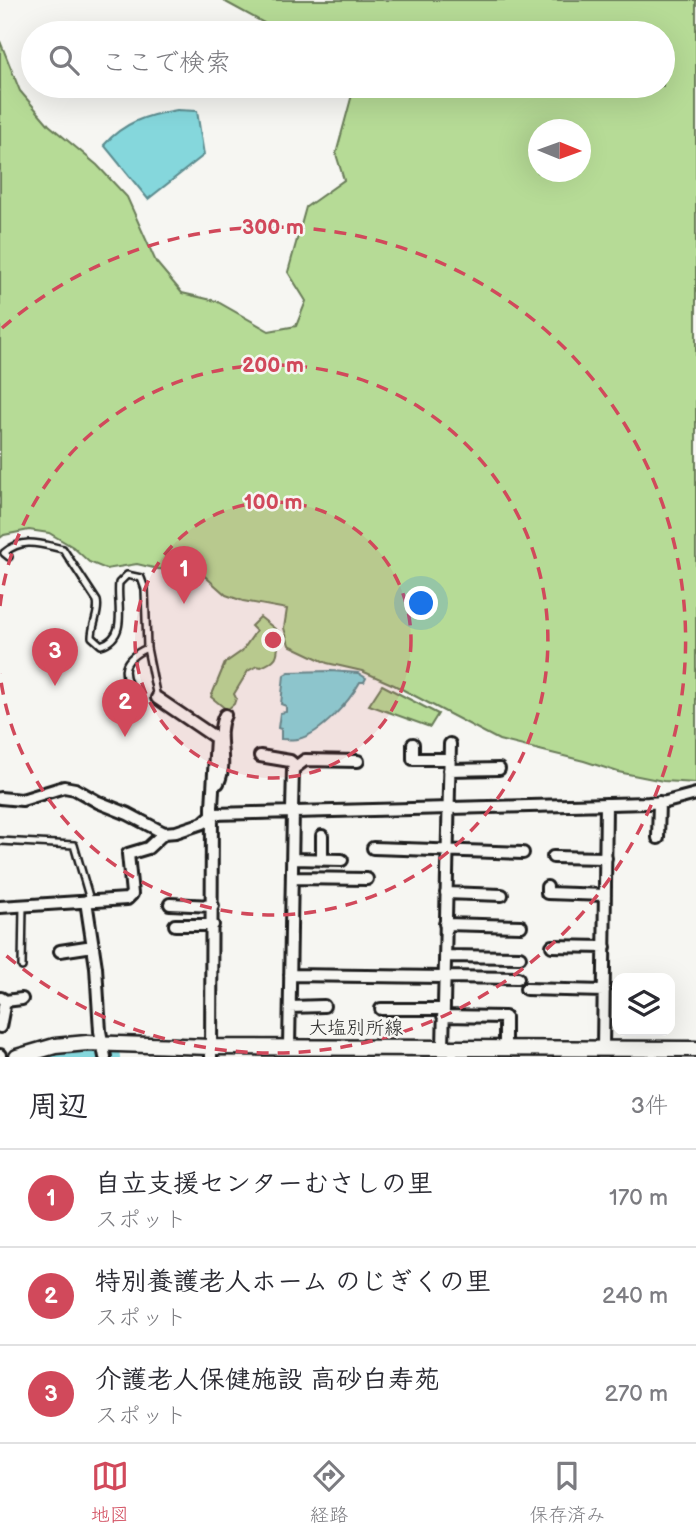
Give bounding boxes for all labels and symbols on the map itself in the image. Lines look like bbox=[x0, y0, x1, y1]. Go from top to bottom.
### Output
north arrow bbox=[528, 119, 591, 182]
text: 300 m bbox=[242, 215, 304, 240]
text: 200 m bbox=[242, 353, 304, 378]
text: 100 m bbox=[244, 490, 302, 515]
pin: 1 bbox=[161, 546, 207, 604]
your location bbox=[404, 586, 438, 620]
pin: 3 bbox=[32, 628, 78, 686]
centre of rings bbox=[261, 628, 285, 652]
pin: 2 bbox=[102, 679, 148, 737]
street label: 大塩別所線 bbox=[308, 1017, 404, 1040]

